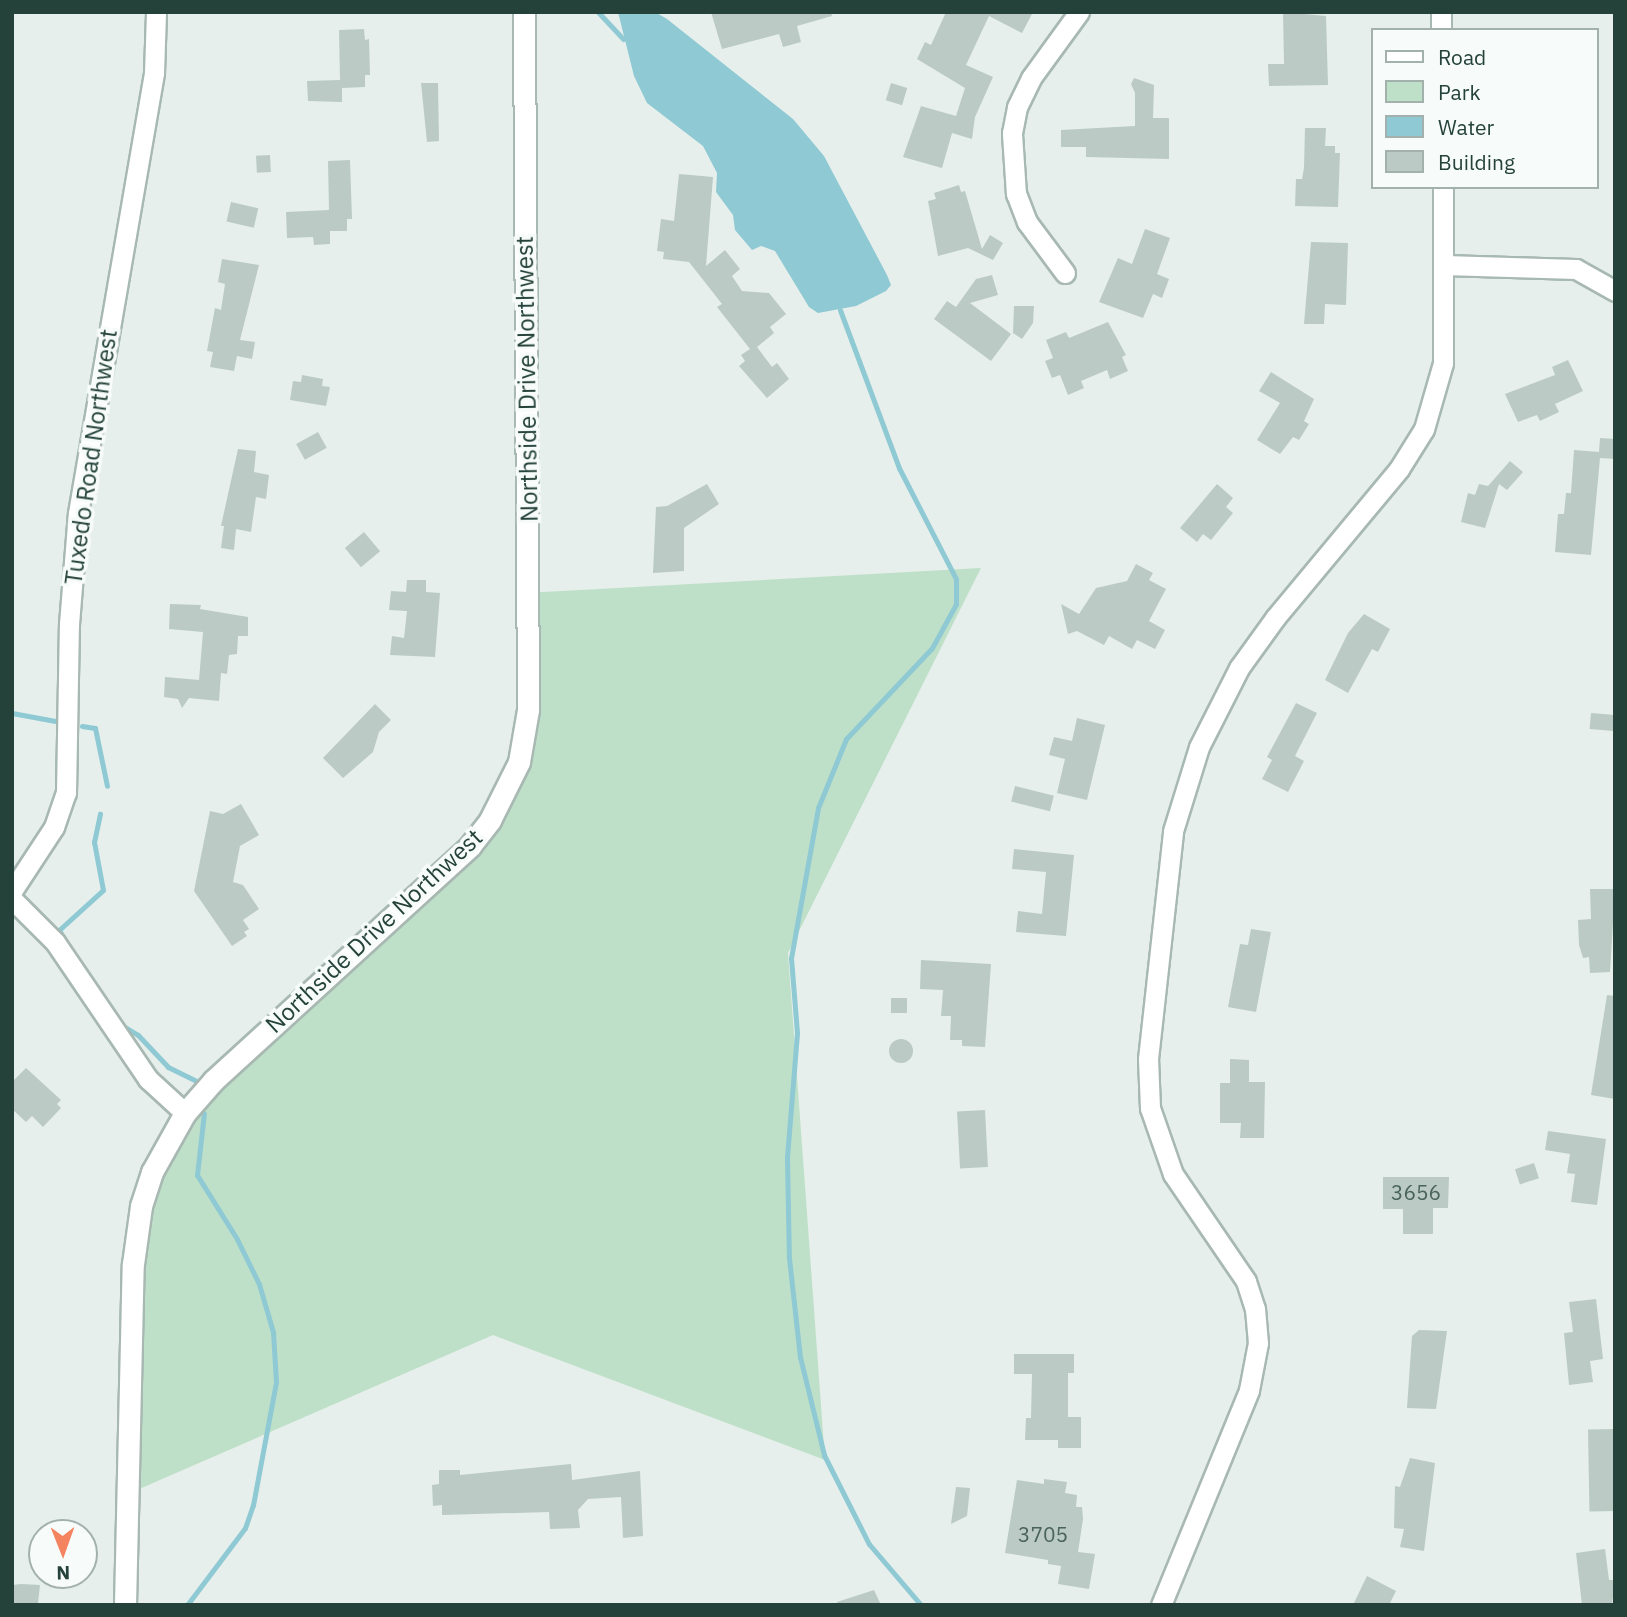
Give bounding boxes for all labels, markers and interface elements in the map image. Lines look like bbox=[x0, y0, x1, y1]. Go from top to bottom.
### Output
legend bbox=[1372, 28, 1599, 189]
text: Road bbox=[1438, 43, 1486, 71]
text: Park bbox=[1438, 78, 1481, 106]
text: Water bbox=[1438, 113, 1494, 141]
text: Building bbox=[1438, 148, 1515, 176]
street label: Northside Drive Northwest bbox=[510, 236, 544, 522]
street label: Tuxedo Road Northwest bbox=[59, 327, 123, 587]
street label: Northside Drive Northwest bbox=[260, 823, 488, 1039]
house number: 3656 bbox=[1391, 1179, 1441, 1205]
north arrow bbox=[28, 1519, 98, 1589]
house number: 3705 bbox=[1018, 1521, 1068, 1547]
text: N bbox=[56, 1561, 70, 1585]

